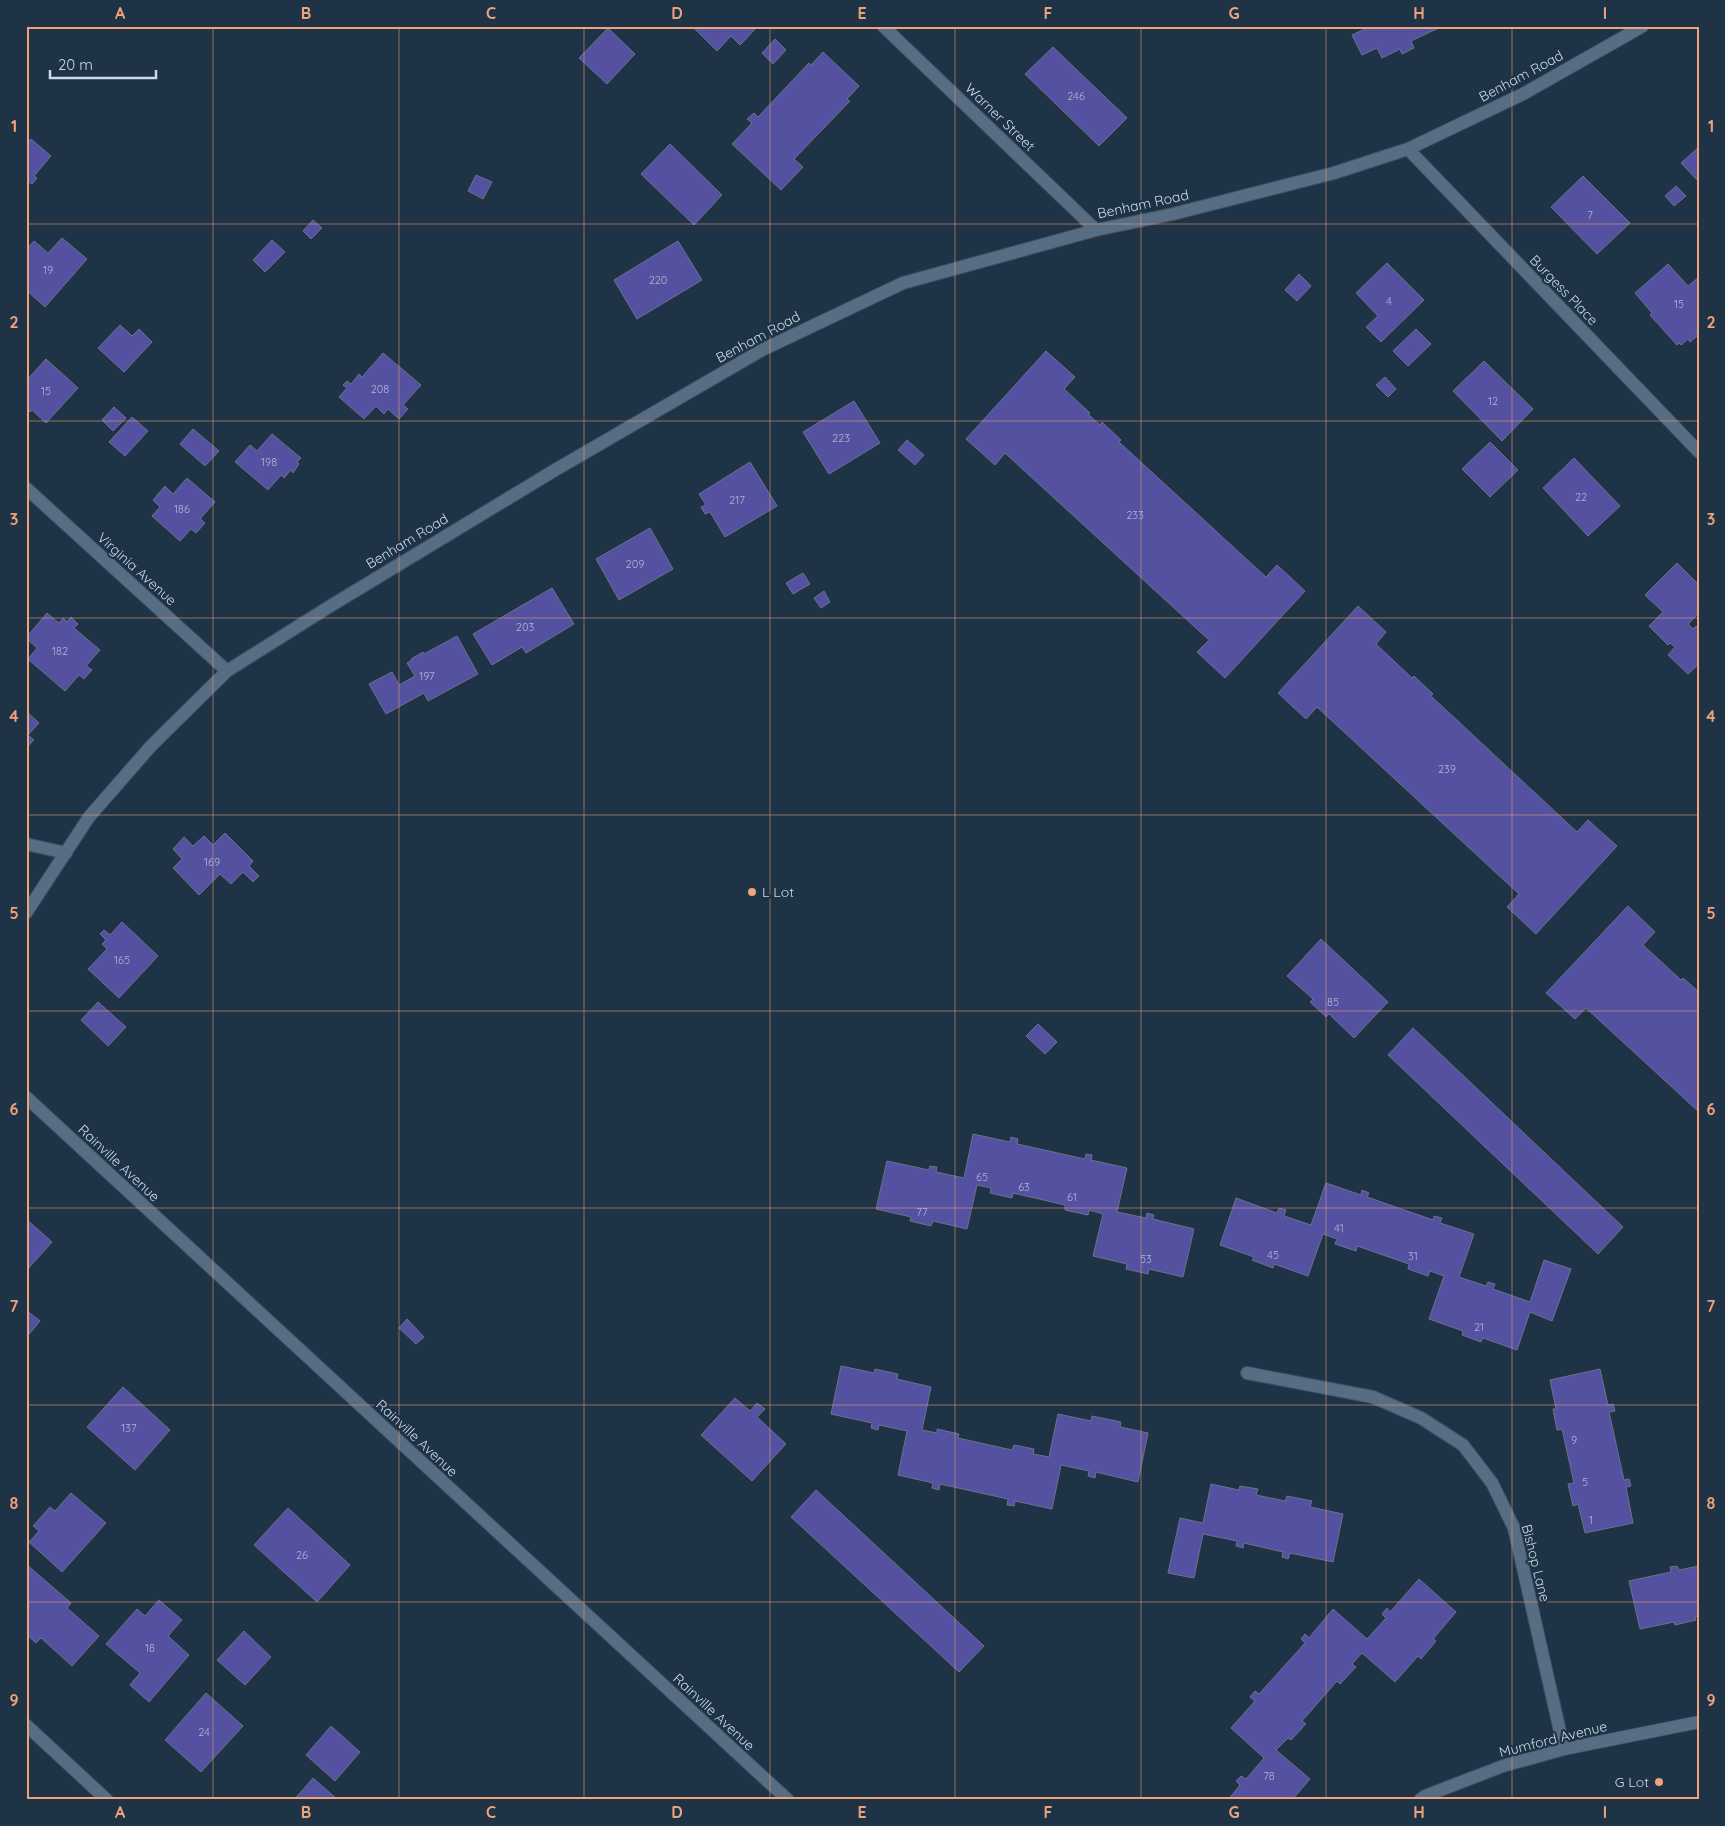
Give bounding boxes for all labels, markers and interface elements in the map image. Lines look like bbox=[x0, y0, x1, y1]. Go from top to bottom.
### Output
text: A bbox=[115, 3, 126, 23]
text: B bbox=[301, 3, 311, 23]
text: C bbox=[486, 3, 496, 23]
text: D bbox=[671, 3, 683, 23]
text: E bbox=[857, 3, 867, 23]
text: F bbox=[1044, 3, 1053, 23]
text: G bbox=[1228, 3, 1240, 23]
text: H bbox=[1413, 3, 1425, 23]
text: I bbox=[1603, 3, 1607, 23]
street label: Benham Road bbox=[1476, 46, 1566, 106]
scale bar bbox=[50, 48, 156, 80]
text: 20 m bbox=[58, 55, 93, 74]
street label: Warner Street bbox=[961, 79, 1039, 155]
house number: 246 bbox=[1067, 89, 1085, 103]
text: 1 bbox=[11, 116, 17, 136]
text: 1 bbox=[1708, 116, 1714, 136]
street label: Benham Road bbox=[1096, 186, 1190, 222]
house number: 7 bbox=[1587, 208, 1593, 222]
street label: Burgess Place bbox=[1526, 251, 1602, 329]
house number: 19 bbox=[43, 263, 53, 277]
house number: 220 bbox=[649, 273, 667, 287]
house number: 4 bbox=[1386, 294, 1392, 308]
house number: 15 bbox=[1674, 297, 1684, 311]
street label: Benham Road bbox=[713, 307, 803, 367]
text: 2 bbox=[9, 312, 19, 332]
text: 2 bbox=[1706, 312, 1716, 332]
house number: 208 bbox=[371, 382, 389, 396]
house number: 15 bbox=[41, 384, 51, 398]
house number: 12 bbox=[1488, 394, 1498, 408]
house number: 223 bbox=[832, 431, 850, 445]
house number: 198 bbox=[261, 455, 277, 469]
house number: 22 bbox=[1575, 490, 1587, 504]
house number: 217 bbox=[729, 493, 745, 507]
house number: 186 bbox=[174, 502, 190, 516]
house number: 233 bbox=[1126, 508, 1144, 522]
text: 3 bbox=[10, 509, 18, 529]
street label: Benham Road bbox=[363, 509, 451, 573]
text: 3 bbox=[1707, 509, 1715, 529]
street label: Virginia Avenue bbox=[94, 529, 180, 609]
house number: 209 bbox=[626, 557, 644, 571]
house number: 203 bbox=[516, 620, 534, 634]
house number: 182 bbox=[52, 644, 68, 658]
house number: 197 bbox=[419, 669, 435, 683]
text: 4 bbox=[9, 706, 19, 726]
text: 4 bbox=[1706, 706, 1716, 726]
house number: 239 bbox=[1438, 762, 1456, 776]
house number: 169 bbox=[204, 855, 220, 869]
place label: L Lot bbox=[762, 883, 794, 901]
marker: L Lot bbox=[746, 886, 758, 898]
text: 5 bbox=[9, 903, 19, 923]
text: 5 bbox=[1706, 903, 1716, 923]
house number: 165 bbox=[114, 953, 130, 967]
house number: 85 bbox=[1327, 995, 1339, 1009]
text: 6 bbox=[10, 1099, 19, 1119]
text: 6 bbox=[1707, 1099, 1716, 1119]
street label: Rainville Avenue bbox=[74, 1121, 164, 1206]
house number: 65 bbox=[976, 1170, 988, 1184]
house number: 63 bbox=[1018, 1180, 1030, 1194]
house number: 61 bbox=[1067, 1190, 1077, 1204]
house number: 77 bbox=[916, 1205, 928, 1219]
house number: 41 bbox=[1334, 1221, 1344, 1235]
house number: 45 bbox=[1267, 1248, 1279, 1262]
house number: 31 bbox=[1408, 1249, 1418, 1263]
house number: 53 bbox=[1140, 1252, 1152, 1266]
text: 7 bbox=[10, 1296, 19, 1316]
text: 7 bbox=[1707, 1296, 1716, 1316]
house number: 21 bbox=[1474, 1320, 1484, 1334]
street label: Rainville Avenue bbox=[372, 1396, 462, 1481]
house number: 137 bbox=[121, 1421, 137, 1435]
house number: 9 bbox=[1571, 1433, 1577, 1447]
house number: 5 bbox=[1582, 1475, 1588, 1489]
text: 8 bbox=[10, 1493, 19, 1513]
text: 8 bbox=[1707, 1493, 1716, 1513]
house number: 1 bbox=[1589, 1513, 1593, 1527]
street label: Bishop Lane bbox=[1518, 1522, 1554, 1604]
house number: 26 bbox=[296, 1548, 308, 1562]
house number: 18 bbox=[145, 1641, 155, 1655]
street label: Rainville Avenue bbox=[669, 1670, 759, 1755]
text: 9 bbox=[9, 1690, 19, 1710]
text: 9 bbox=[1706, 1690, 1716, 1710]
street label: Mumford Avenue bbox=[1497, 1717, 1609, 1761]
house number: 24 bbox=[198, 1725, 210, 1739]
house number: 78 bbox=[1263, 1769, 1275, 1783]
place label: G Lot bbox=[1615, 1773, 1649, 1791]
marker: G Lot bbox=[1653, 1776, 1665, 1788]
text: A bbox=[115, 1802, 126, 1822]
text: B bbox=[301, 1802, 311, 1822]
text: C bbox=[486, 1802, 496, 1822]
text: D bbox=[671, 1802, 683, 1822]
text: E bbox=[857, 1802, 867, 1822]
text: F bbox=[1044, 1802, 1053, 1822]
text: G bbox=[1228, 1802, 1240, 1822]
text: H bbox=[1413, 1802, 1425, 1822]
text: I bbox=[1603, 1802, 1607, 1822]

